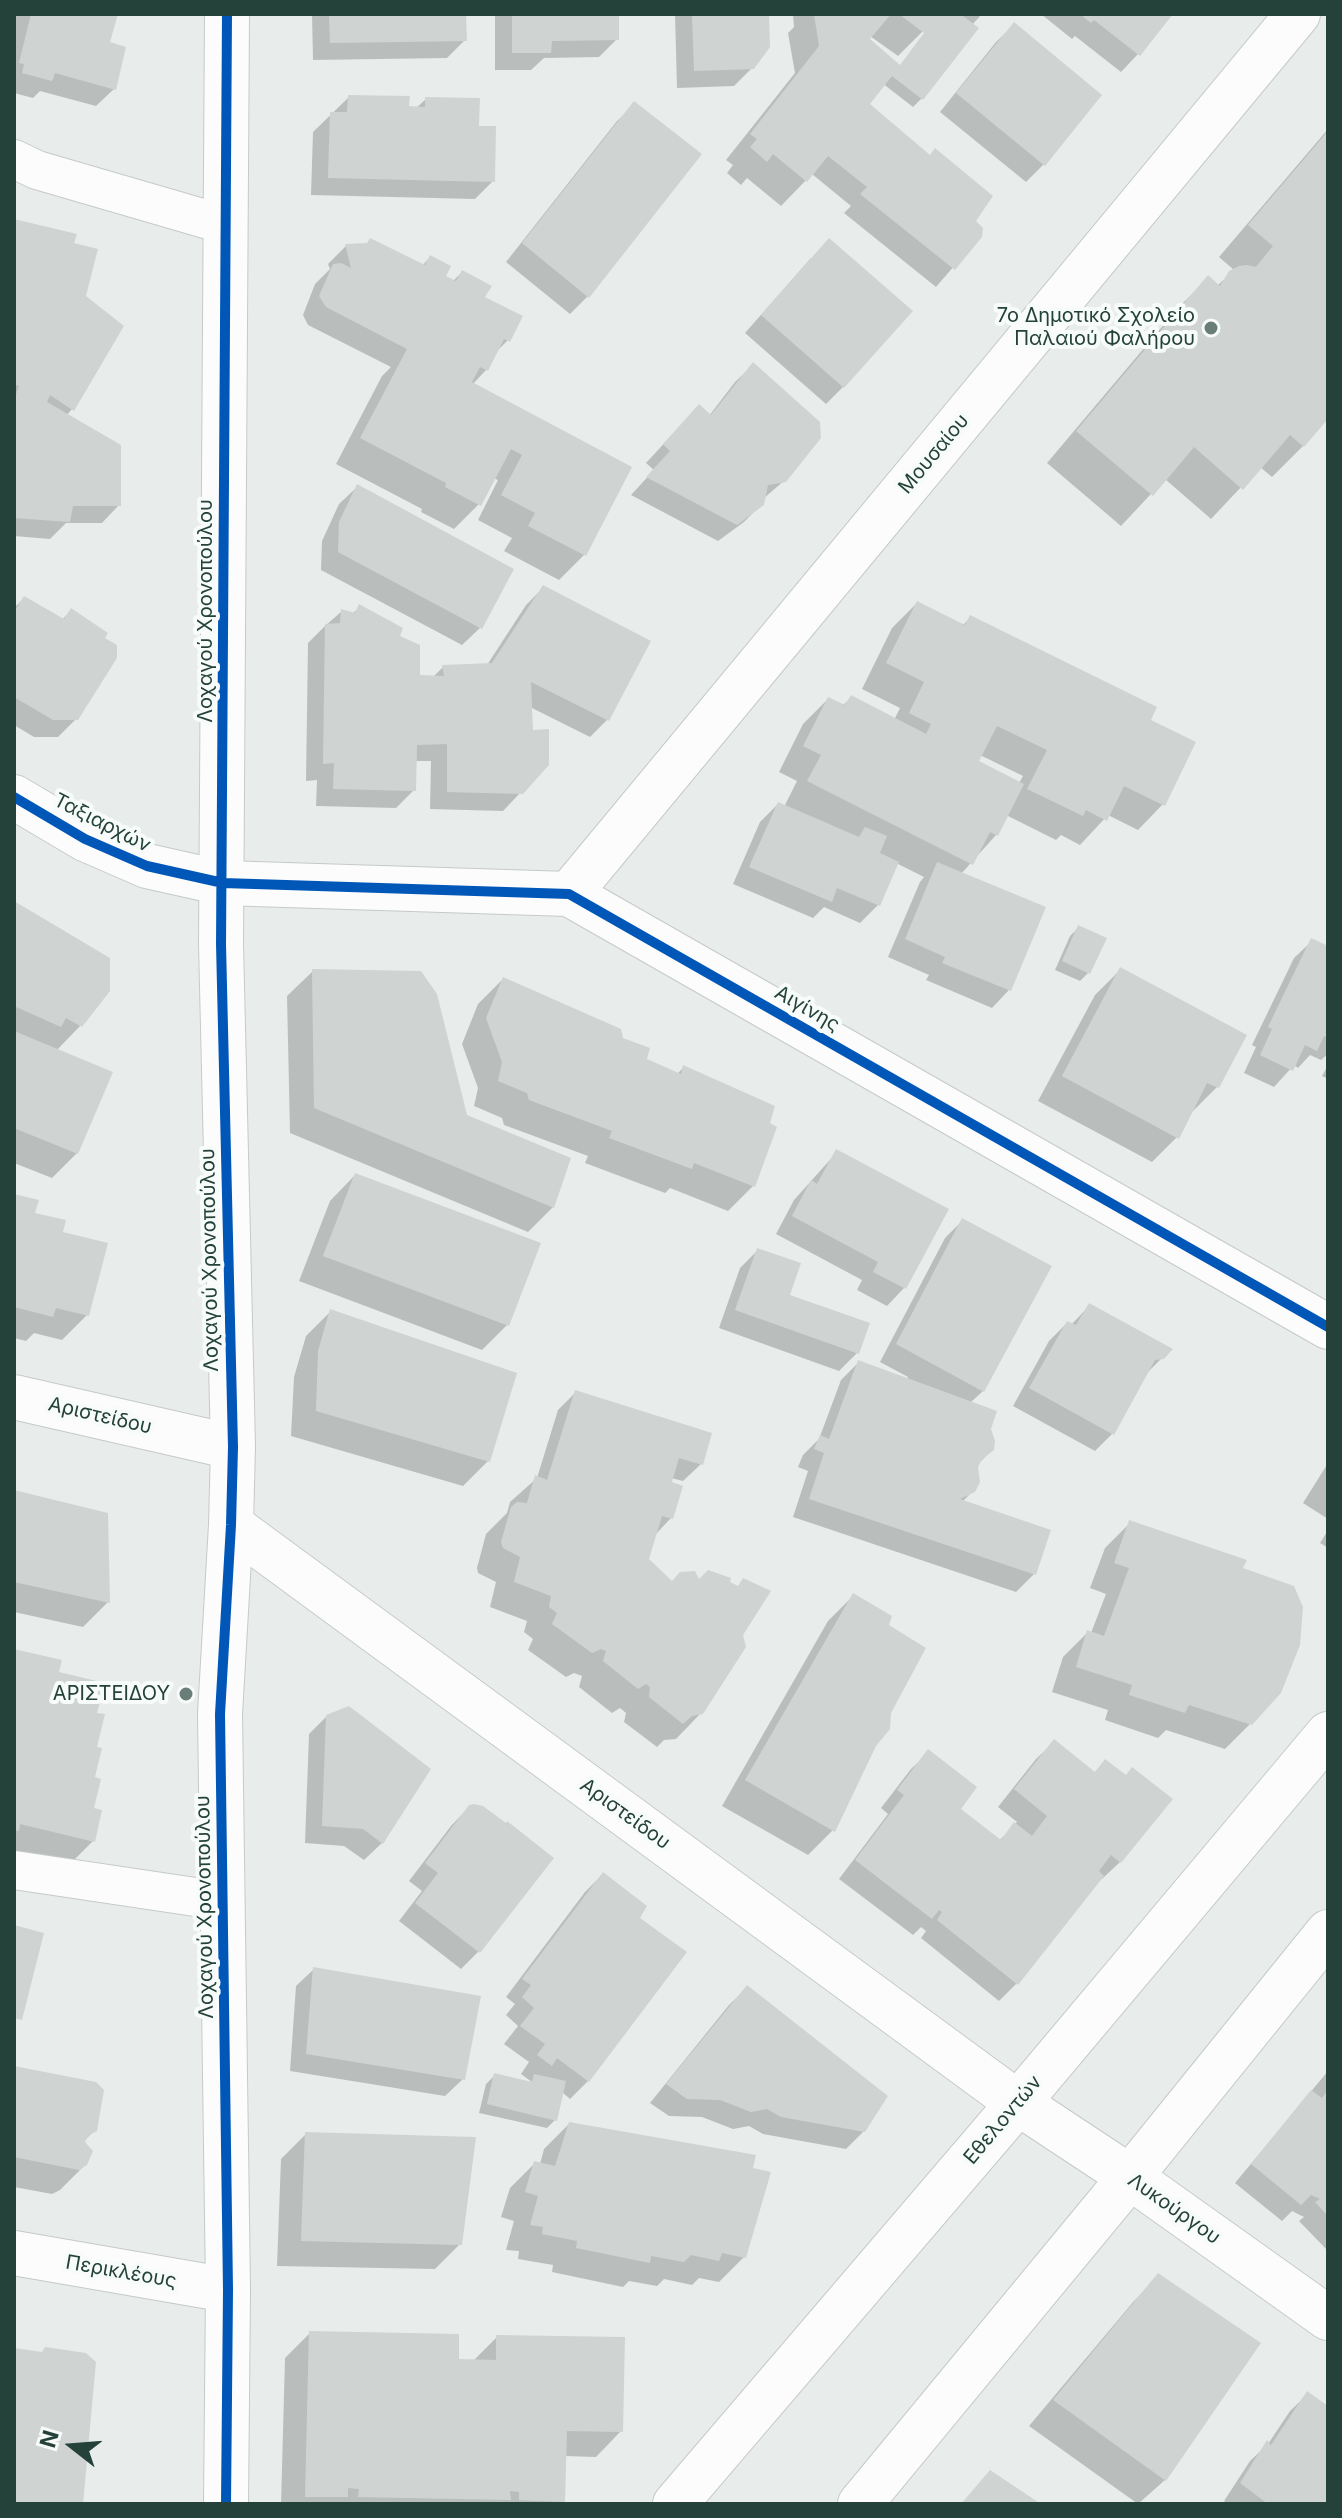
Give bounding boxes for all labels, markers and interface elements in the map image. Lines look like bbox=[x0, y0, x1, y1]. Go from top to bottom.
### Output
place label: 7ο Δημοτικό Σχολείο Παλαιού Φαλήρου bbox=[997, 304, 1195, 351]
marker: 7ο Δημοτικό Σχολείο Παλαιού Φαλήρου bbox=[1202, 319, 1220, 337]
street label: Μουσαίου bbox=[894, 409, 974, 499]
street label: Λοχαγού Χρονοπούλου bbox=[194, 499, 218, 723]
street label: Ταξιαρχών bbox=[49, 788, 155, 858]
street label: Αιγίνης bbox=[770, 981, 844, 1037]
street label: Λοχαγού Χρονοπούλου bbox=[196, 1148, 224, 1372]
street label: Αριστείδου bbox=[46, 1392, 154, 1440]
place label: ΑΡΙΣΤΕΙΔΟΥ bbox=[53, 1682, 170, 1706]
marker: ΑΡΙΣΤΕΙΔΟΥ bbox=[177, 1685, 195, 1703]
street label: Αριστείδου bbox=[575, 1773, 675, 1855]
street label: Λοχαγού Χρονοπούλου bbox=[191, 1795, 219, 2019]
street label: Εθελοντών bbox=[959, 2071, 1047, 2169]
street label: Λυκούργου bbox=[1123, 2168, 1225, 2250]
street label: Περικλέους bbox=[64, 2250, 178, 2294]
north arrow bbox=[32, 2406, 112, 2486]
text: N bbox=[34, 2427, 64, 2451]

